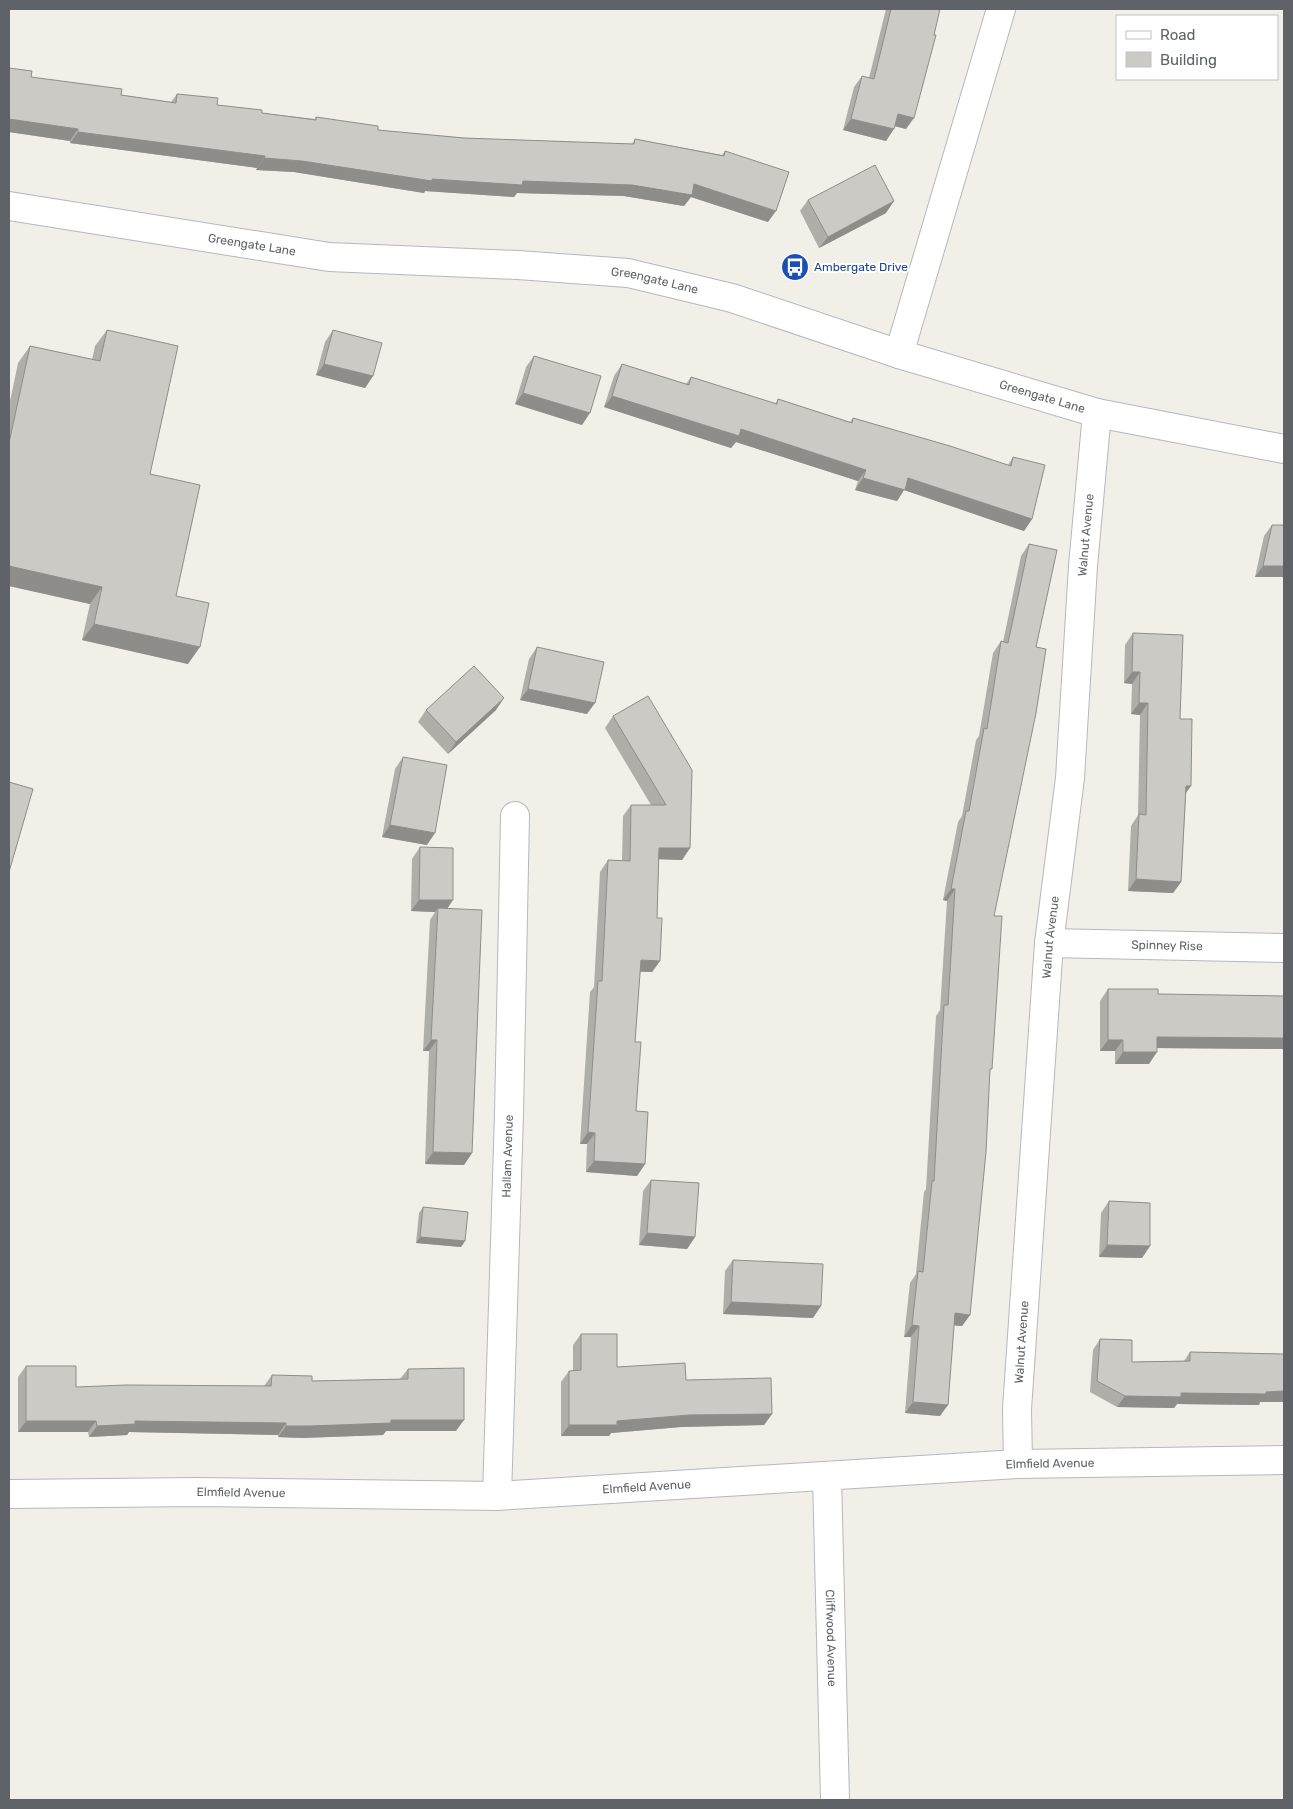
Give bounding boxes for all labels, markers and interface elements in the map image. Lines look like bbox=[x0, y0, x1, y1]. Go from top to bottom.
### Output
legend bbox=[1116, 15, 1278, 80]
text: Road bbox=[1160, 26, 1196, 44]
text: Building bbox=[1160, 51, 1217, 69]
street label: Greengate Lane bbox=[207, 231, 297, 259]
bus stop icon: Ambergate Drive bbox=[780, 252, 810, 282]
place label: Ambergate Drive bbox=[814, 260, 908, 274]
street label: Greengate Lane bbox=[611, 265, 700, 297]
street label: Greengate Lane bbox=[998, 377, 1087, 416]
street label: Walnut Avenue bbox=[1075, 493, 1097, 577]
street label: Walnut Avenue bbox=[1040, 895, 1062, 979]
street label: Spinney Rise bbox=[1131, 938, 1203, 953]
street label: Hallam Avenue bbox=[499, 1114, 516, 1198]
street label: Walnut Avenue bbox=[1012, 1300, 1031, 1384]
street label: Elmfield Avenue bbox=[1005, 1456, 1095, 1472]
street label: Elmfield Avenue bbox=[602, 1477, 692, 1497]
street label: Elmfield Avenue bbox=[196, 1485, 286, 1500]
street label: Cliffwood Avenue bbox=[823, 1589, 839, 1687]

